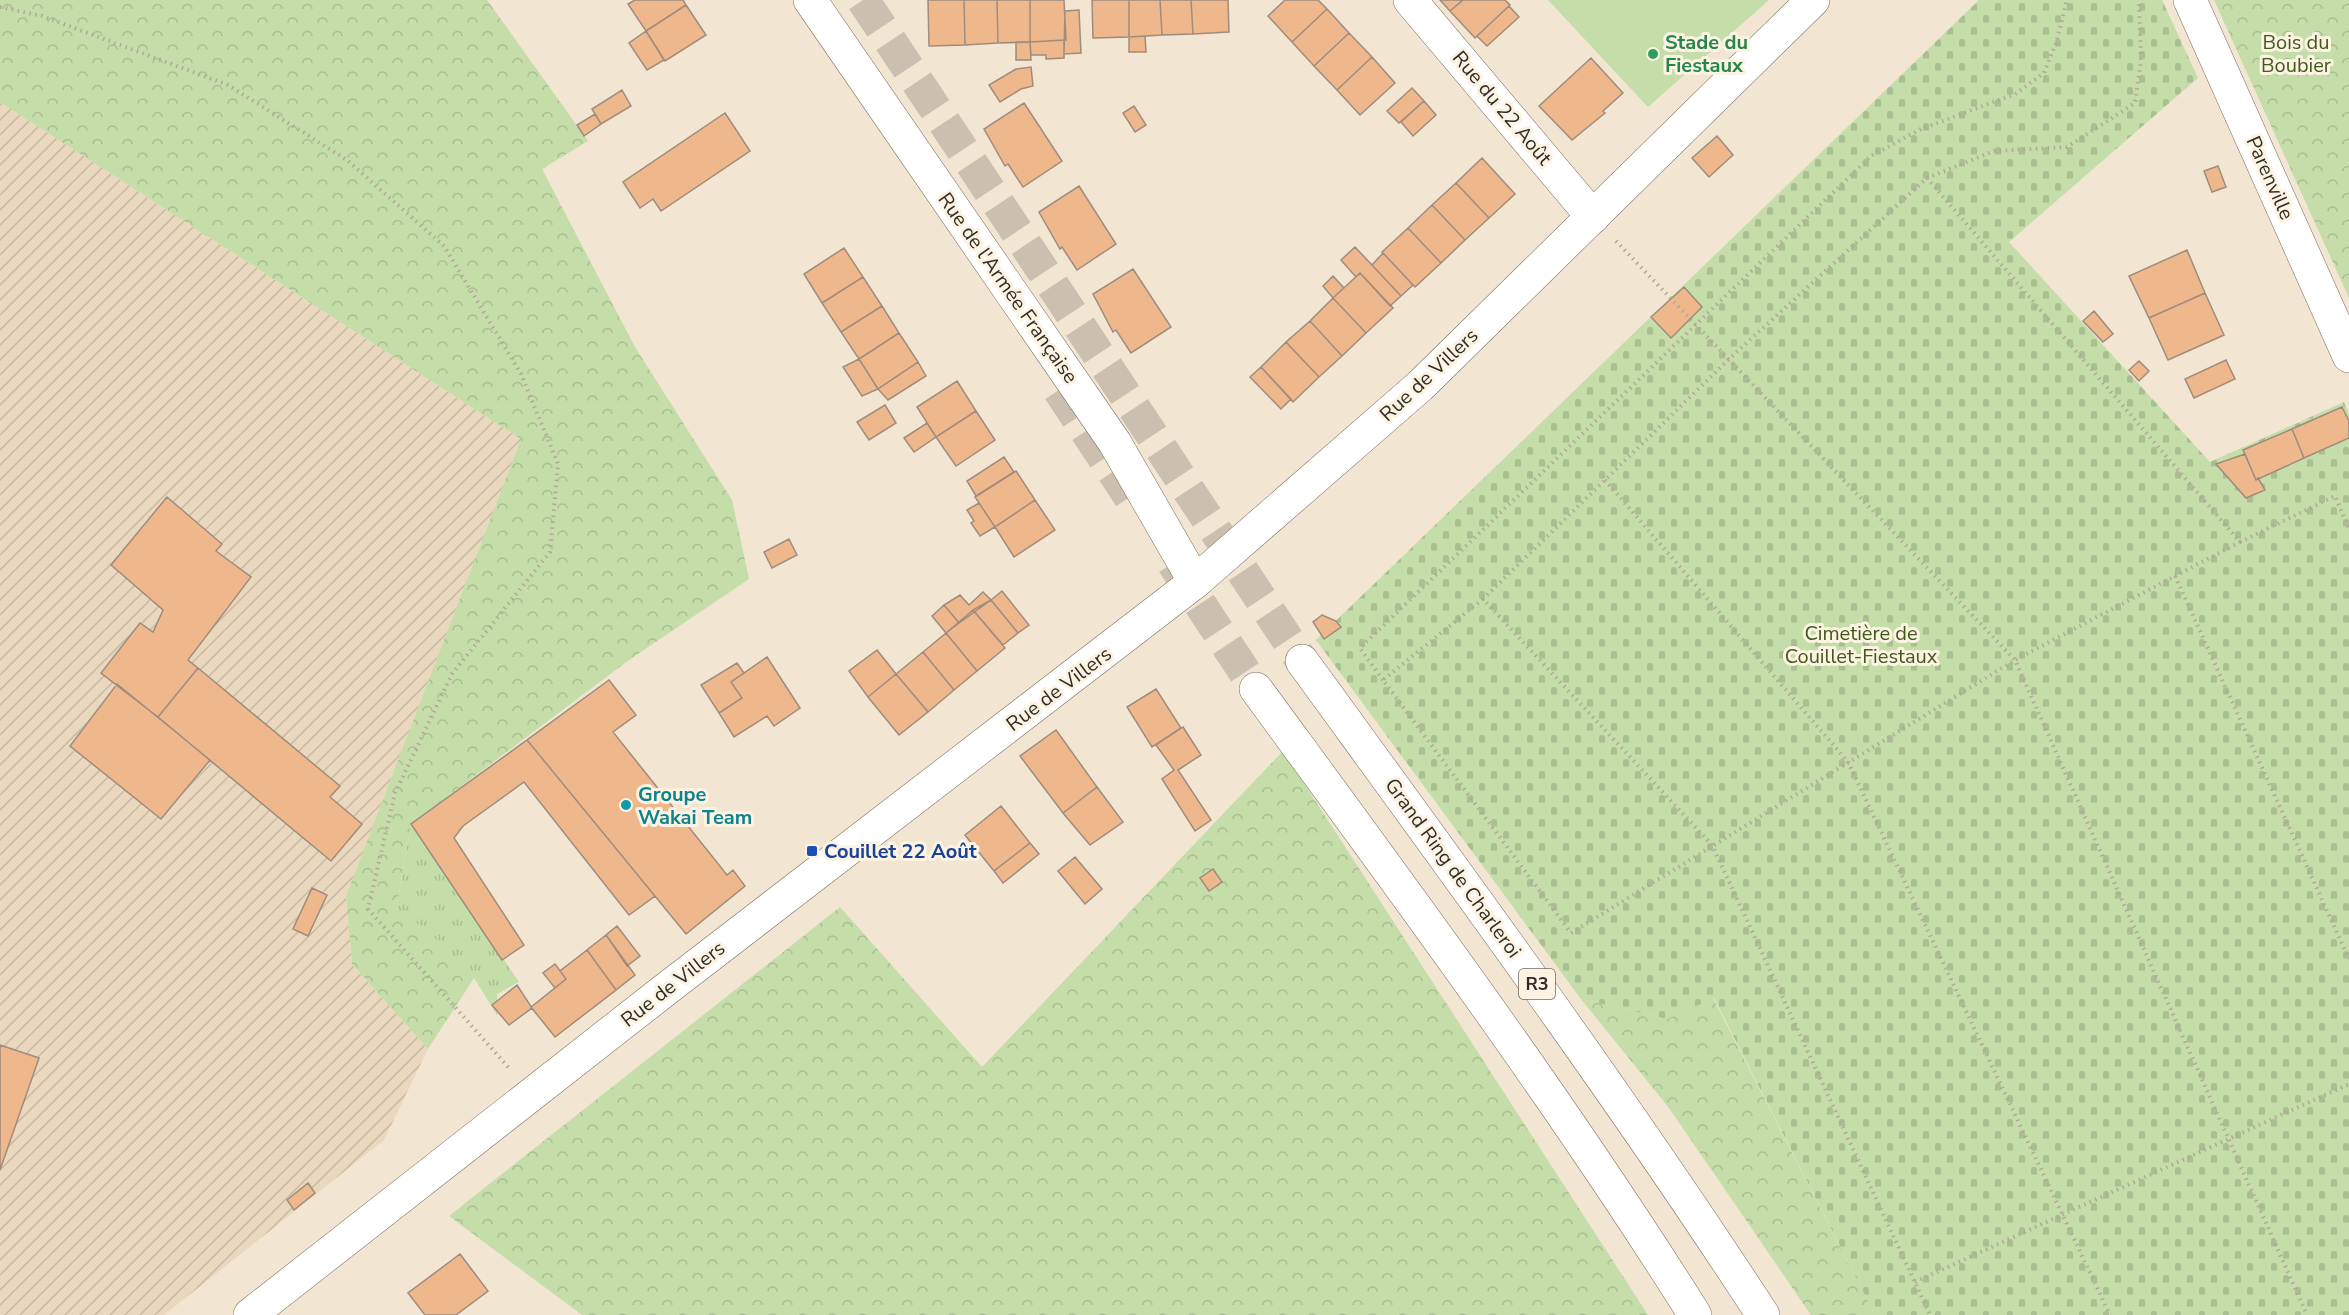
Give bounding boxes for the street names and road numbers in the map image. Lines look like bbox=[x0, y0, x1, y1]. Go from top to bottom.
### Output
street label: Rue du 22 Août bbox=[1446, 45, 1558, 172]
street label: Parenville bbox=[2240, 132, 2300, 224]
street label: Rue de l'Armée Française bbox=[932, 187, 1084, 389]
street label: Rue de Villers bbox=[1374, 322, 1484, 428]
street label: Rue de Villers bbox=[1001, 641, 1117, 737]
street label: Grand Ring de Charleroi bbox=[1379, 773, 1527, 963]
street label: Rue de Villers bbox=[615, 935, 731, 1033]
road number: R3 bbox=[1519, 969, 1555, 999]

